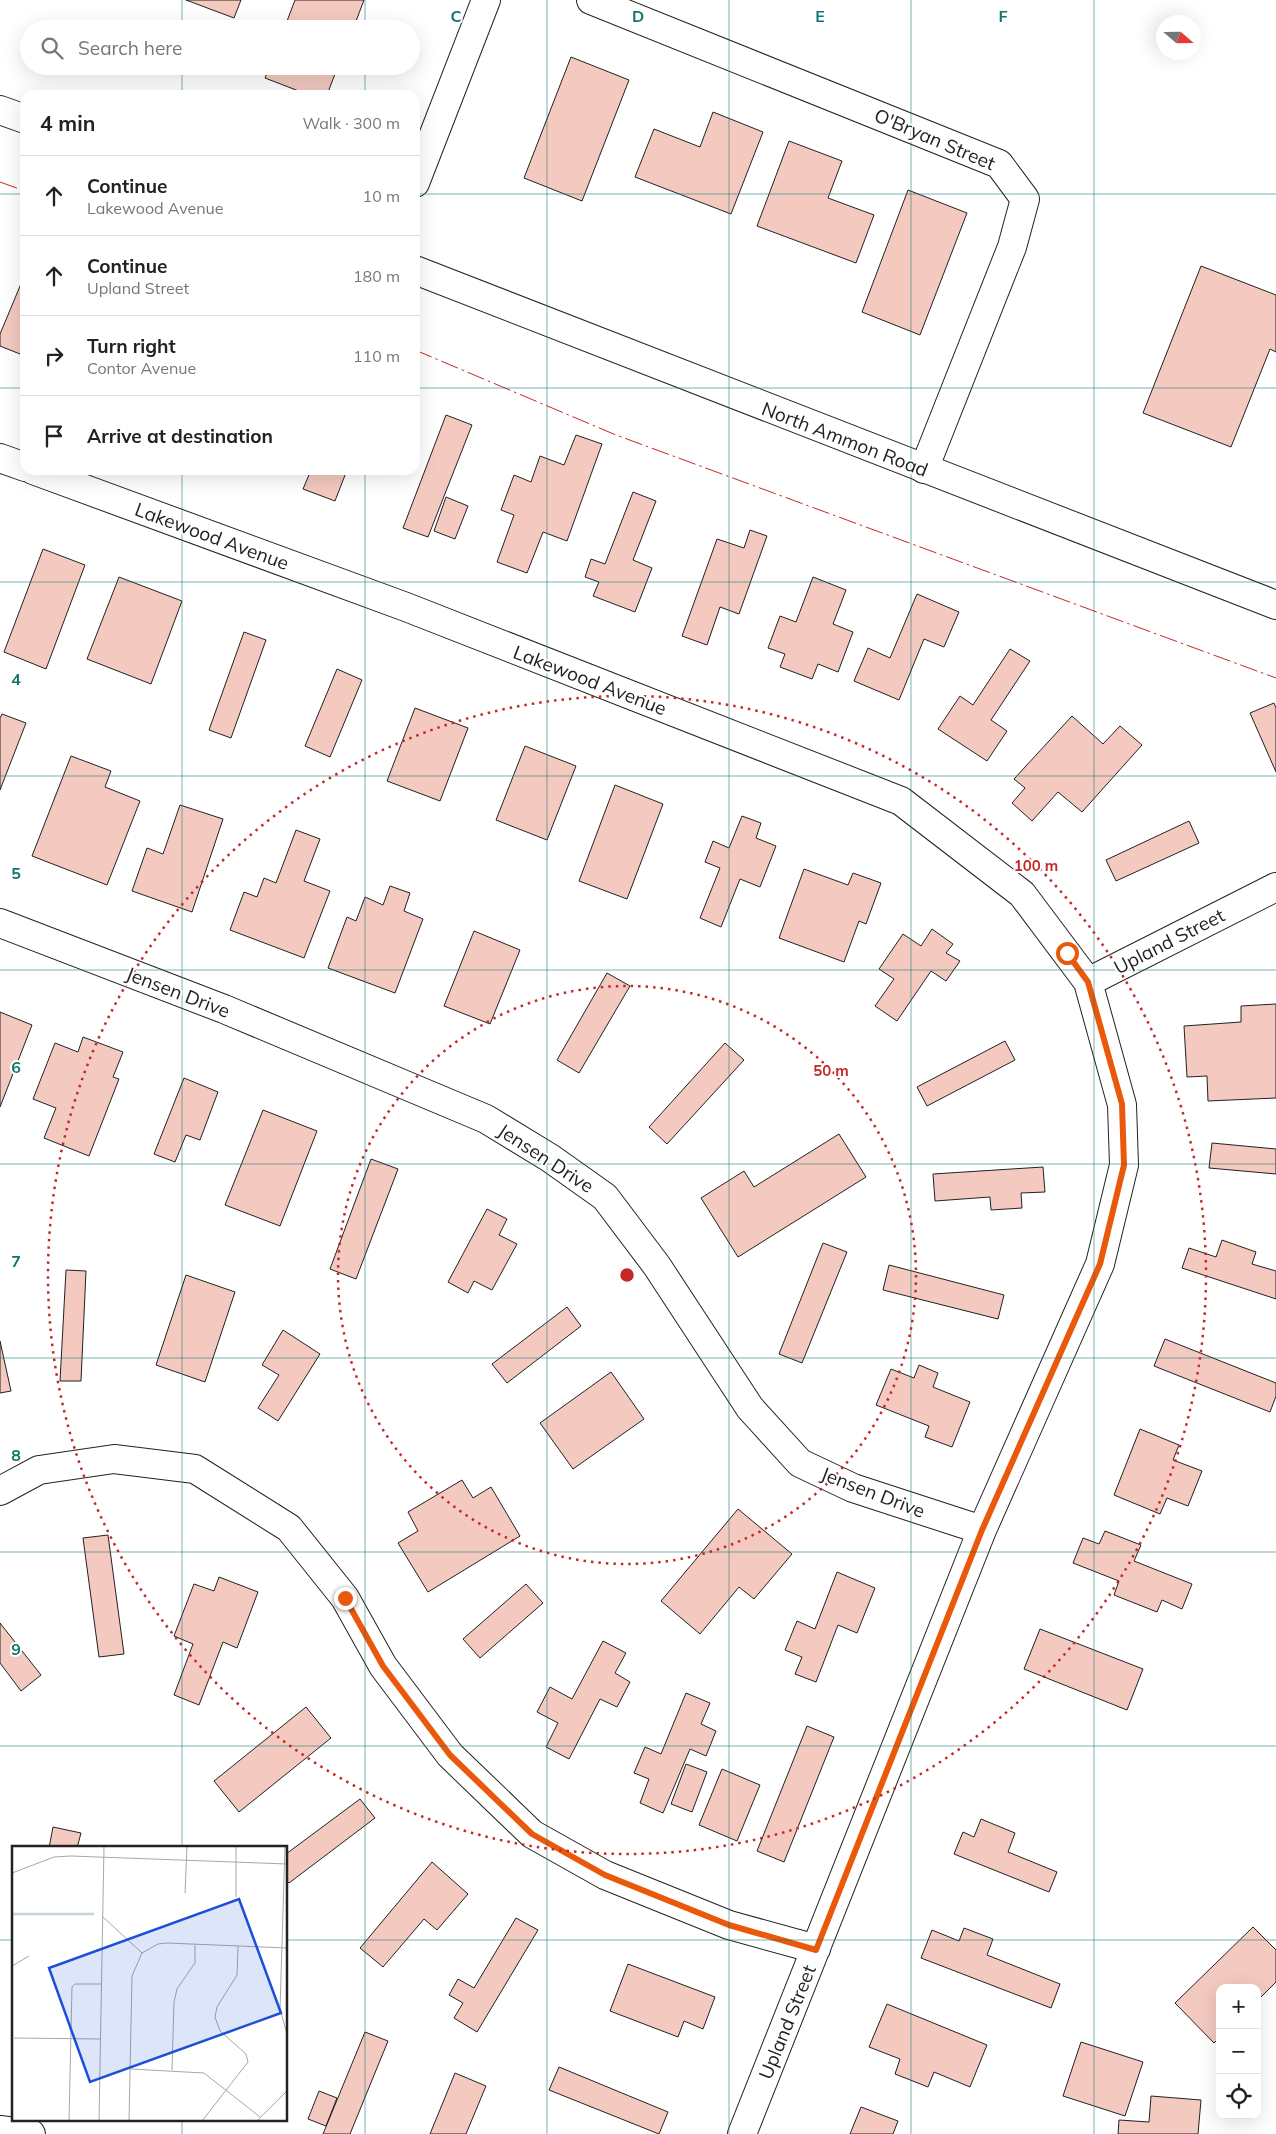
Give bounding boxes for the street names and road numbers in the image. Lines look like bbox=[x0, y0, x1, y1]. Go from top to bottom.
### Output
street label: O'Bryan Street bbox=[871, 103, 999, 175]
street label: North Ammon Road bbox=[759, 396, 931, 482]
street label: Lakewood Avenue bbox=[132, 497, 292, 575]
street label: Lakewood Avenue bbox=[510, 640, 670, 720]
street label: Upland Street bbox=[1110, 903, 1229, 979]
street label: Jensen Drive bbox=[123, 961, 233, 1023]
street label: Jensen Drive bbox=[494, 1118, 598, 1198]
street label: Jensen Drive bbox=[818, 1461, 928, 1523]
street label: Upland Street bbox=[753, 1961, 821, 2083]

